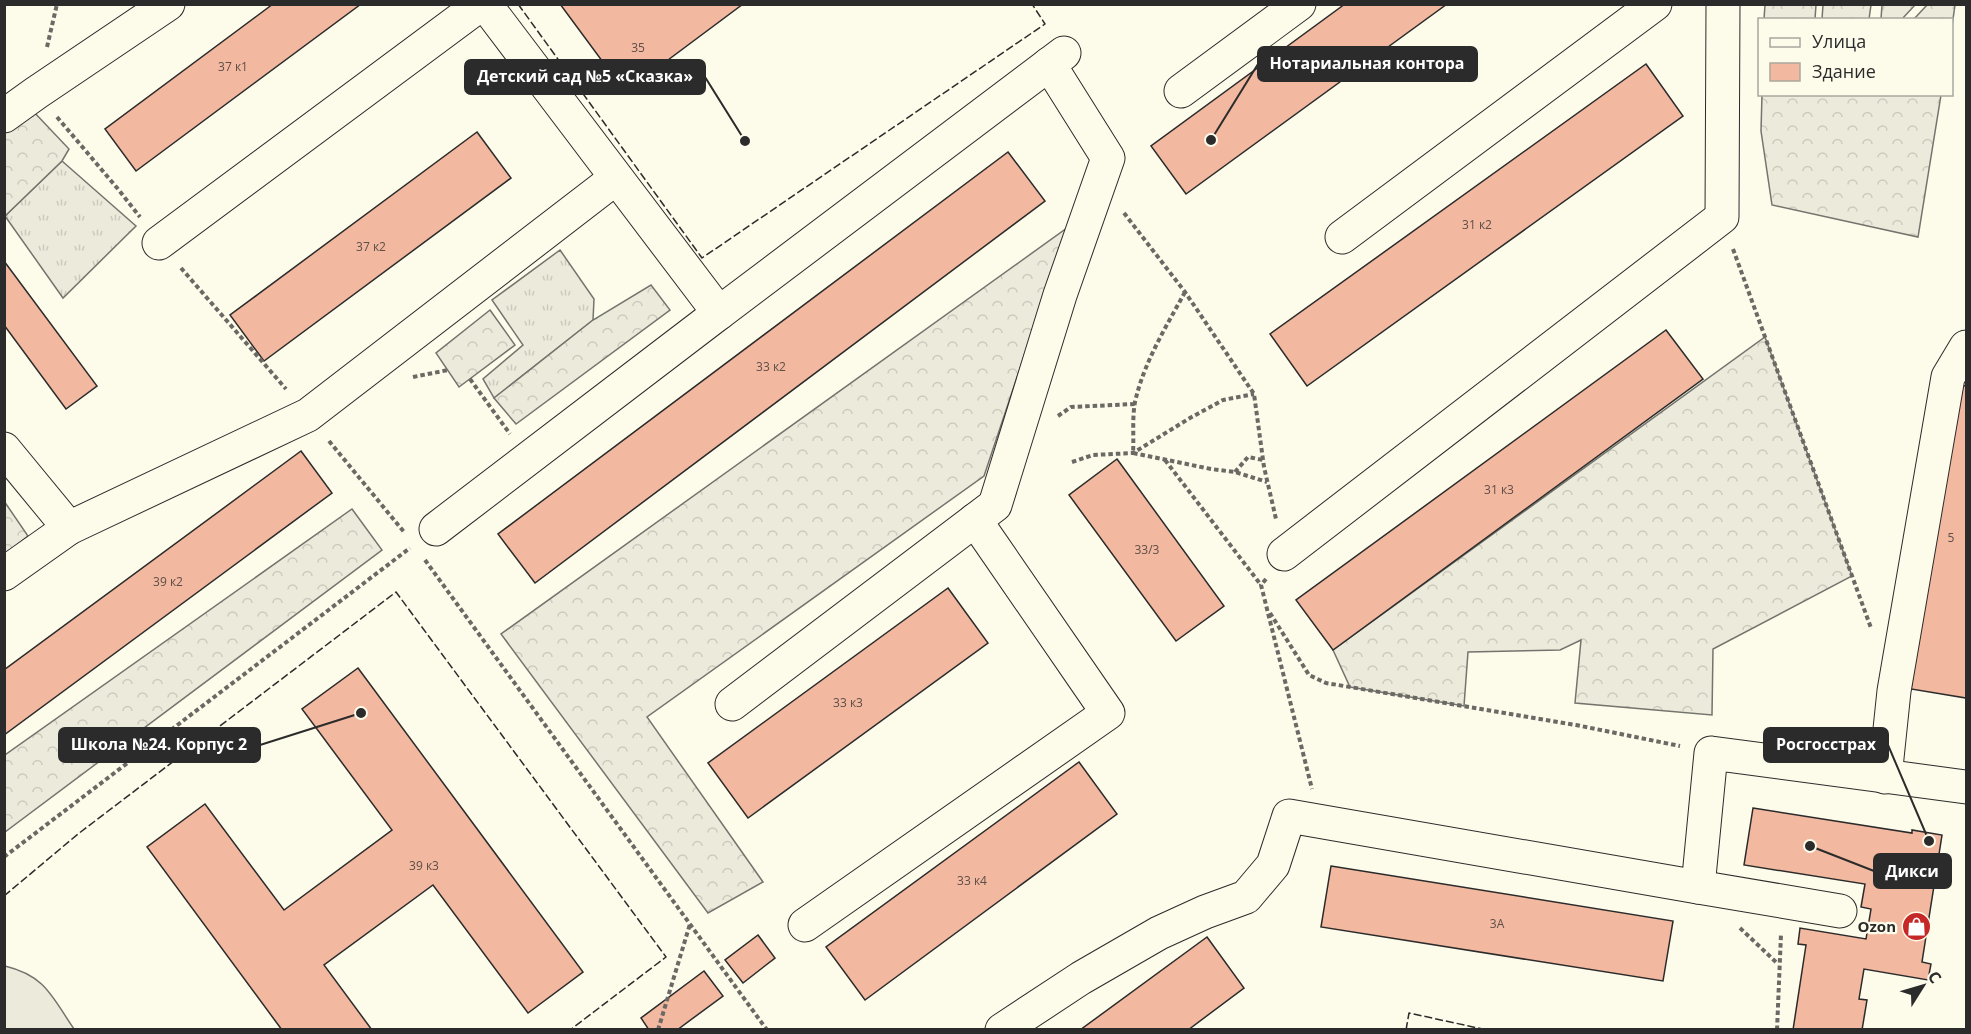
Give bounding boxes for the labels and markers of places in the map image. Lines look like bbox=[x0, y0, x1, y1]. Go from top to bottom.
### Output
callout: Нотариальная контора bbox=[1258, 47, 1477, 81]
callout: Детский сад №5 «Сказка» bbox=[465, 60, 705, 94]
callout: Школа №24. Корпус 2 bbox=[59, 728, 260, 762]
callout: Росгосстрах bbox=[1764, 728, 1888, 762]
callout: Дикси bbox=[1874, 854, 1951, 888]
shop icon: Ozon bbox=[1901, 911, 1933, 943]
place label: Ozon bbox=[1858, 916, 1896, 936]

